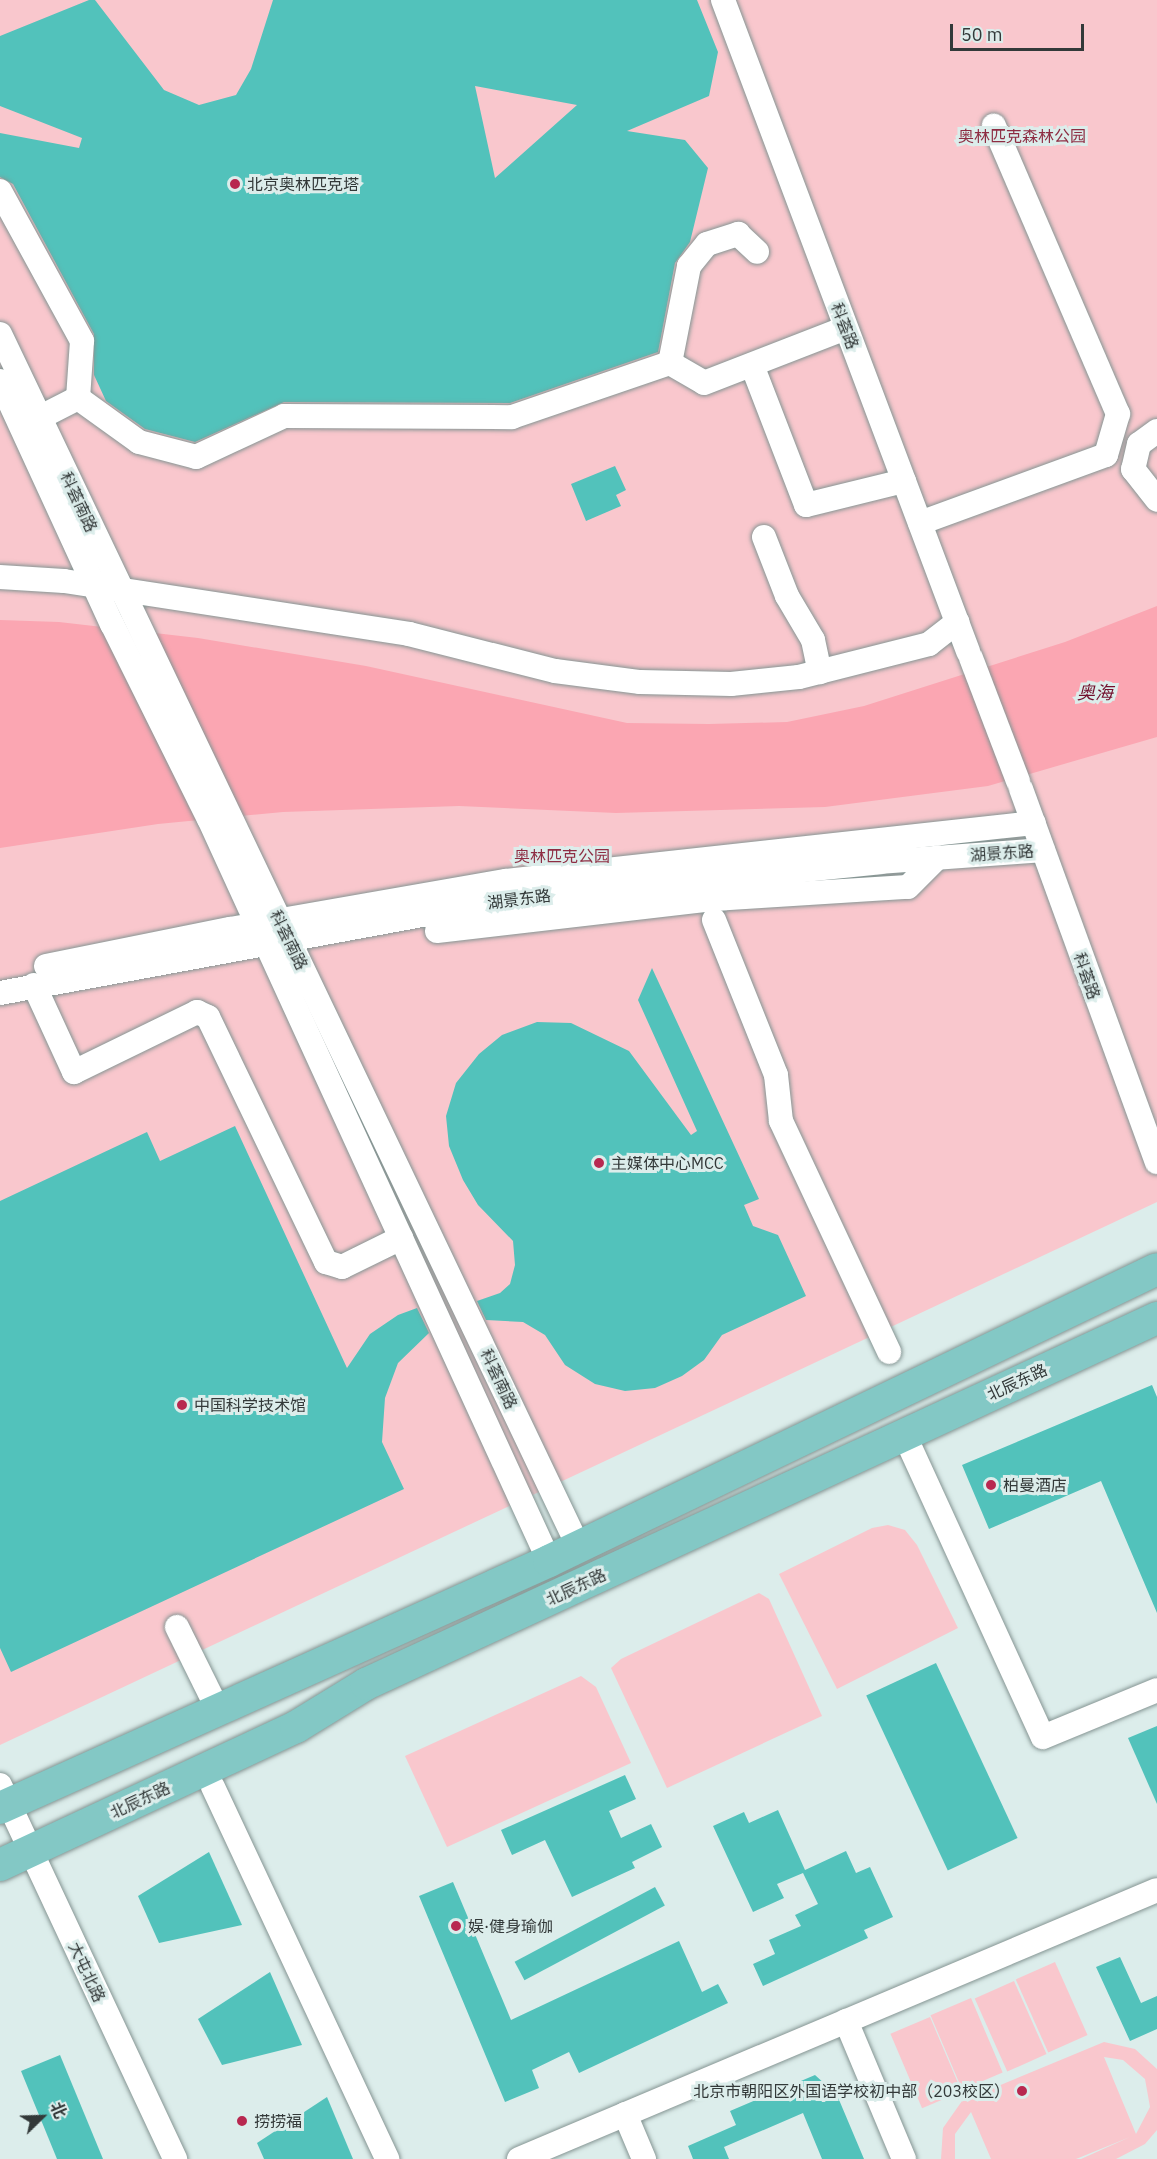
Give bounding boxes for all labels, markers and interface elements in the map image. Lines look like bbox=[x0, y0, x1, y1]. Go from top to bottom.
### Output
scale bar bbox=[953, 12, 1086, 50]
text: 50 m bbox=[961, 23, 1003, 46]
park label: 奥林匹克森林公园 bbox=[958, 126, 1086, 146]
place label: 北京奥林匹克塔 bbox=[247, 174, 359, 194]
marker: 北京奥林匹克塔 bbox=[228, 177, 242, 191]
street label: 科荟路 bbox=[827, 300, 863, 352]
street label: 科荟南路 bbox=[57, 469, 101, 535]
water label: 奥海 bbox=[1077, 682, 1113, 704]
street label: 湖景东路 bbox=[969, 841, 1035, 865]
park label: 奥林匹克公园 bbox=[514, 846, 610, 866]
street label: 湖景东路 bbox=[486, 886, 552, 912]
street label: 科荟南路 bbox=[266, 907, 312, 973]
street label: 科荟路 bbox=[1070, 950, 1104, 1002]
place label: 主媒体中心MCC bbox=[611, 1153, 724, 1173]
marker: 主媒体中心MCC bbox=[592, 1156, 606, 1170]
street label: 科荟南路 bbox=[477, 1346, 521, 1412]
street label: 北辰东路 bbox=[984, 1360, 1050, 1404]
place label: 中国科学技术馆 bbox=[194, 1395, 306, 1415]
marker: 中国科学技术馆 bbox=[175, 1398, 189, 1412]
place label: 柏曼酒店 bbox=[1003, 1475, 1067, 1495]
marker: 柏曼酒店 bbox=[984, 1478, 998, 1492]
street label: 北辰东路 bbox=[543, 1565, 609, 1609]
street label: 北辰东路 bbox=[107, 1778, 173, 1822]
place label: 娱·健身瑜伽 bbox=[468, 1916, 553, 1936]
marker: 娱·健身瑜伽 bbox=[449, 1919, 463, 1933]
street label: 大屯北路 bbox=[65, 1939, 109, 2005]
place label: 北京市朝阳区外国语学校初中部（203校区） bbox=[693, 2081, 1010, 2101]
marker: 北京市朝阳区外国语学校初中部（203校区） bbox=[1015, 2084, 1029, 2098]
north arrow bbox=[12, 2087, 72, 2147]
text: 北 bbox=[46, 2099, 71, 2121]
place label: 捞捞福 bbox=[254, 2111, 302, 2131]
marker: 捞捞福 bbox=[235, 2114, 249, 2128]

